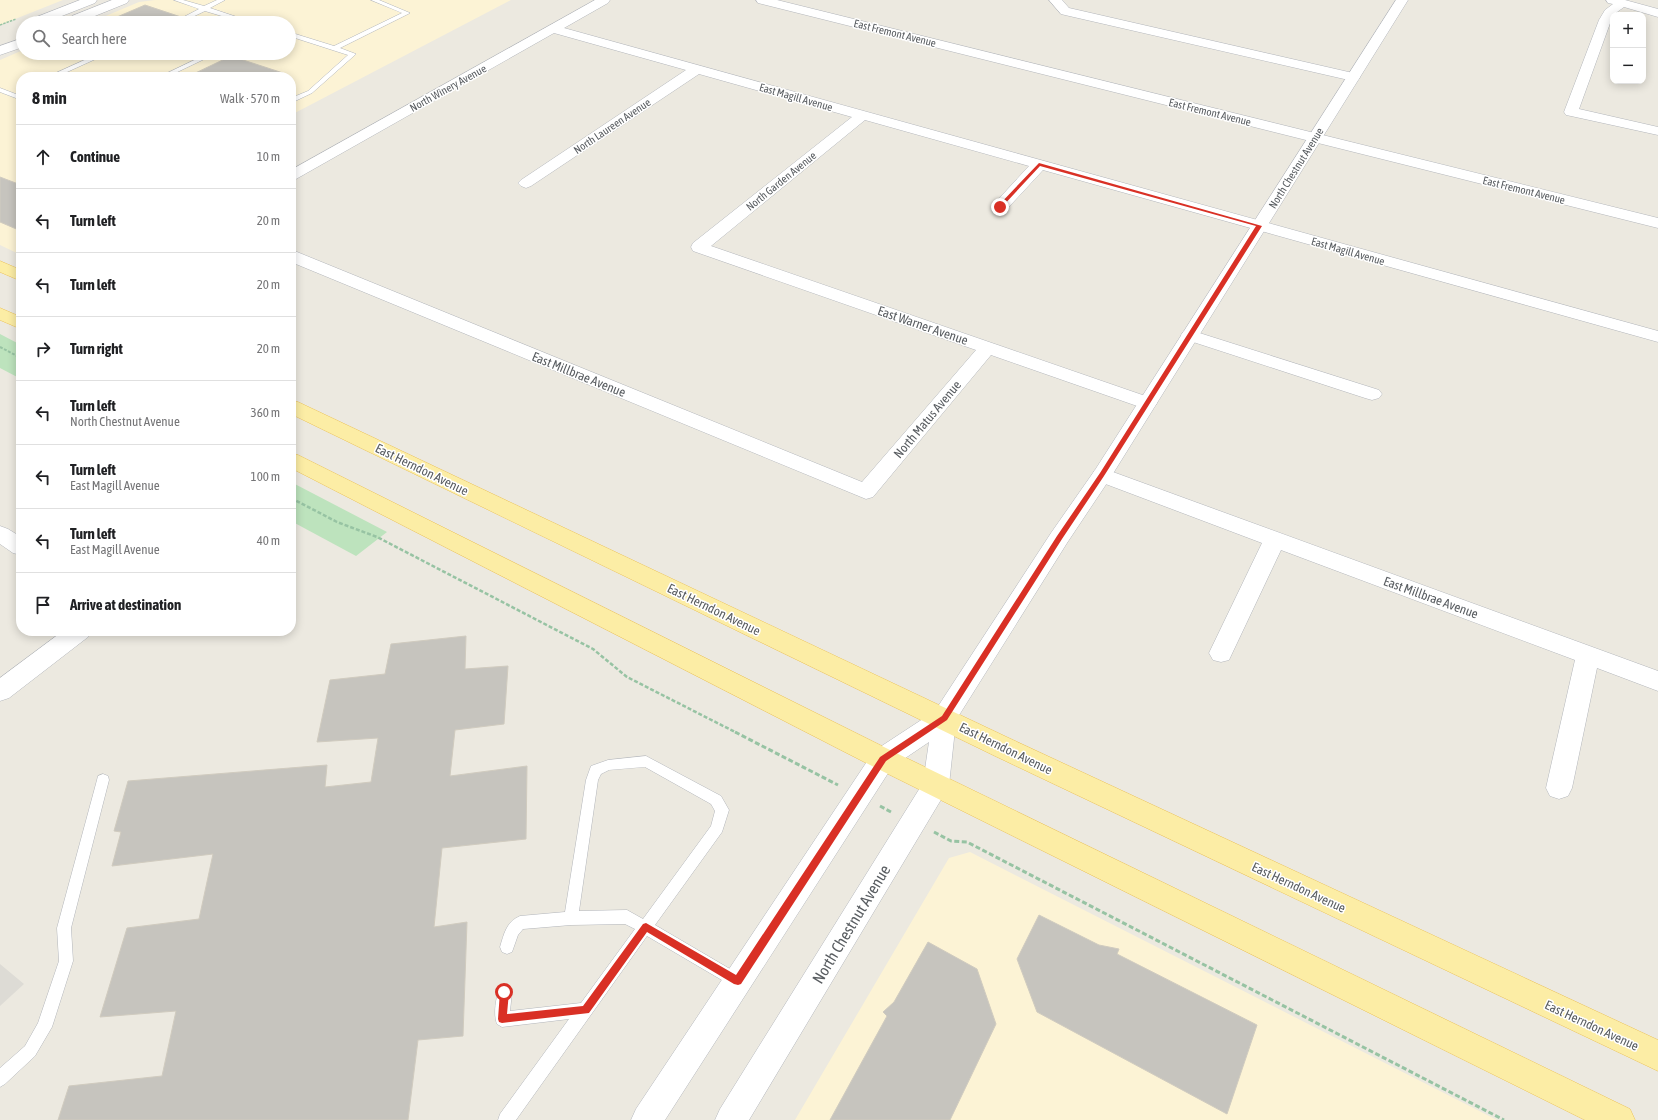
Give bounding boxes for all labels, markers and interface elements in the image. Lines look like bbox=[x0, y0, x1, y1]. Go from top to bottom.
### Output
map controls bbox=[1610, 12, 1646, 84]
button: + bbox=[1610, 12, 1646, 48]
search box bbox=[16, 16, 296, 60]
street label: East Fremont Avenue bbox=[853, 17, 937, 49]
icon: search bbox=[30, 27, 52, 49]
text: Search here bbox=[62, 30, 127, 47]
button: − bbox=[1610, 48, 1646, 84]
street label: North Winery Avenue bbox=[408, 62, 488, 114]
street label: East Magill Avenue bbox=[758, 81, 834, 113]
text: 8 min bbox=[32, 88, 67, 108]
text: Walk · 570 m bbox=[220, 91, 280, 106]
street label: North Laureen Avenue bbox=[571, 96, 653, 156]
street label: East Fremont Avenue bbox=[1168, 96, 1252, 128]
street label: North Chestnut Avenue bbox=[1266, 125, 1326, 211]
icon: ahead bbox=[32, 146, 54, 168]
text: Continue bbox=[70, 148, 120, 165]
text: 10 m bbox=[257, 149, 280, 164]
street label: North Garden Avenue bbox=[744, 149, 818, 213]
street label: East Fremont Avenue bbox=[1482, 174, 1566, 206]
route end bbox=[991, 198, 1009, 216]
icon: left bbox=[32, 210, 54, 232]
text: Turn left bbox=[70, 212, 116, 229]
text: 20 m bbox=[257, 213, 280, 228]
street label: East Magill Avenue bbox=[1310, 235, 1386, 267]
icon: left bbox=[32, 274, 54, 296]
text: Turn left bbox=[70, 276, 116, 293]
text: 20 m bbox=[257, 277, 280, 292]
street label: East Warner Avenue bbox=[876, 303, 970, 348]
icon: right bbox=[32, 338, 54, 360]
text: Turn right bbox=[70, 340, 123, 357]
text: 20 m bbox=[257, 341, 280, 356]
street label: East Millbrae Avenue bbox=[530, 349, 628, 400]
street label: North Matus Avenue bbox=[891, 377, 964, 461]
text: Turn left bbox=[70, 397, 116, 414]
icon: left bbox=[32, 402, 54, 424]
text: 360 m bbox=[251, 405, 280, 420]
text: North Chestnut Avenue bbox=[70, 414, 180, 429]
street label: East Herndon Avenue bbox=[373, 440, 471, 499]
text: Turn left bbox=[70, 461, 116, 478]
icon: left bbox=[32, 466, 54, 488]
text: 100 m bbox=[251, 469, 280, 484]
text: East Magill Avenue bbox=[70, 478, 160, 493]
text: Turn left bbox=[70, 525, 116, 542]
icon: left bbox=[32, 530, 54, 552]
text: 40 m bbox=[257, 533, 280, 548]
text: East Magill Avenue bbox=[70, 542, 160, 557]
street label: East Millbrae Avenue bbox=[1381, 573, 1480, 622]
street label: East Herndon Avenue bbox=[665, 580, 763, 639]
icon: arrive bbox=[32, 594, 54, 616]
text: Arrive at destination bbox=[70, 596, 181, 613]
street label: East Herndon Avenue bbox=[957, 719, 1055, 778]
street label: East Herndon Avenue bbox=[1250, 859, 1348, 916]
street label: North Chestnut Avenue bbox=[808, 861, 894, 987]
route start bbox=[495, 983, 513, 1001]
street label: East Herndon Avenue bbox=[1543, 997, 1641, 1054]

